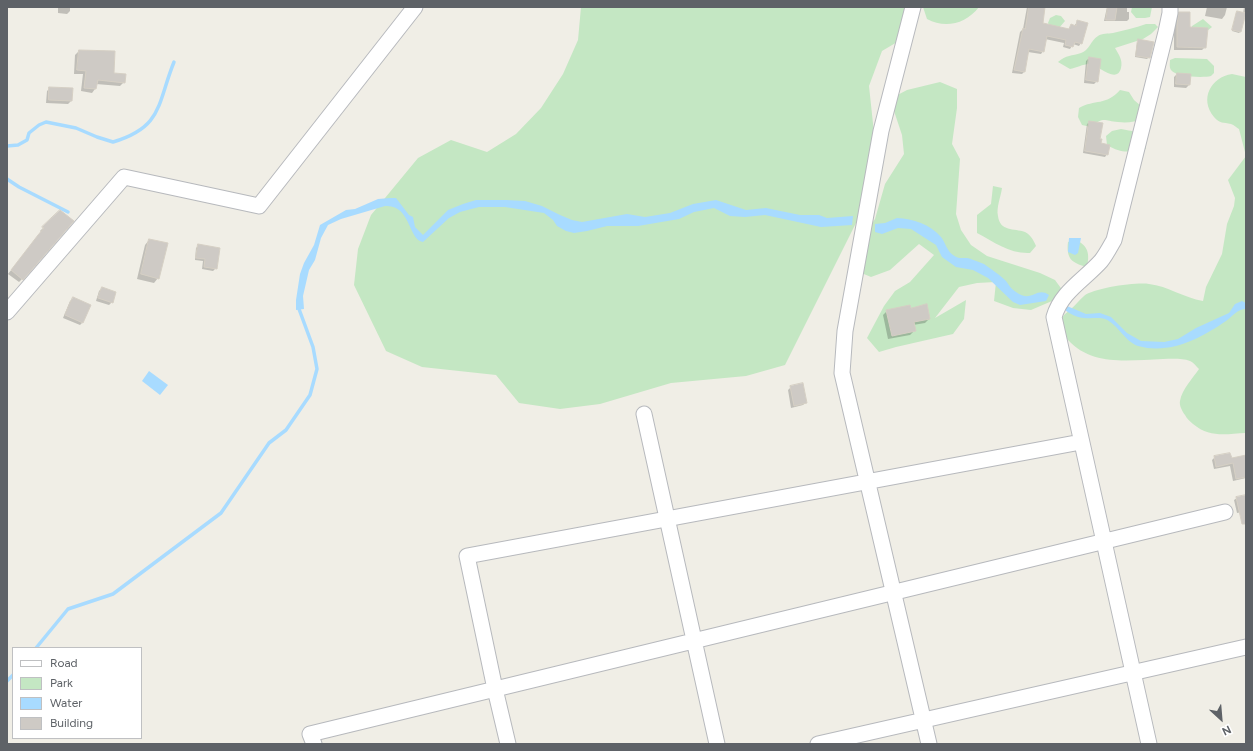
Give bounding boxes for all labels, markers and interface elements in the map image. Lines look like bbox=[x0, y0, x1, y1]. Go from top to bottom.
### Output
legend bbox=[12, 647, 142, 739]
text: Road bbox=[50, 656, 78, 670]
text: Park bbox=[50, 676, 73, 690]
text: Water bbox=[50, 696, 82, 710]
north arrow bbox=[1201, 699, 1241, 739]
text: Building bbox=[50, 716, 93, 730]
text: N bbox=[1220, 723, 1233, 738]

